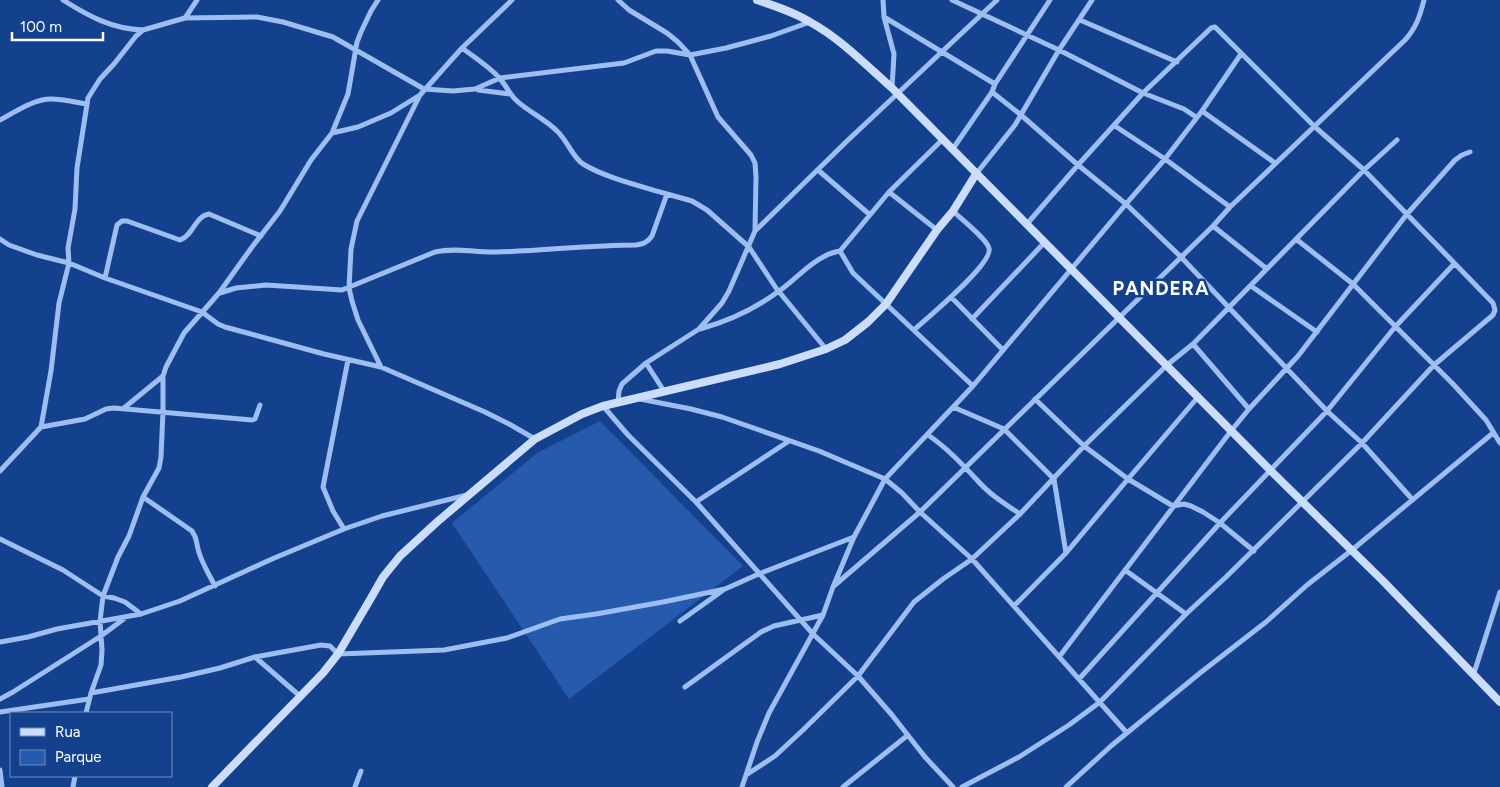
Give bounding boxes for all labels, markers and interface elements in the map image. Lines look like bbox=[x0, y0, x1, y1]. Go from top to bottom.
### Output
scale bar bbox=[12, 10, 104, 42]
text: 100 m bbox=[20, 18, 62, 36]
district label: PANDERA bbox=[1112, 277, 1210, 300]
legend bbox=[10, 712, 172, 777]
text: Rua bbox=[55, 723, 80, 741]
text: Parque bbox=[55, 748, 102, 766]

